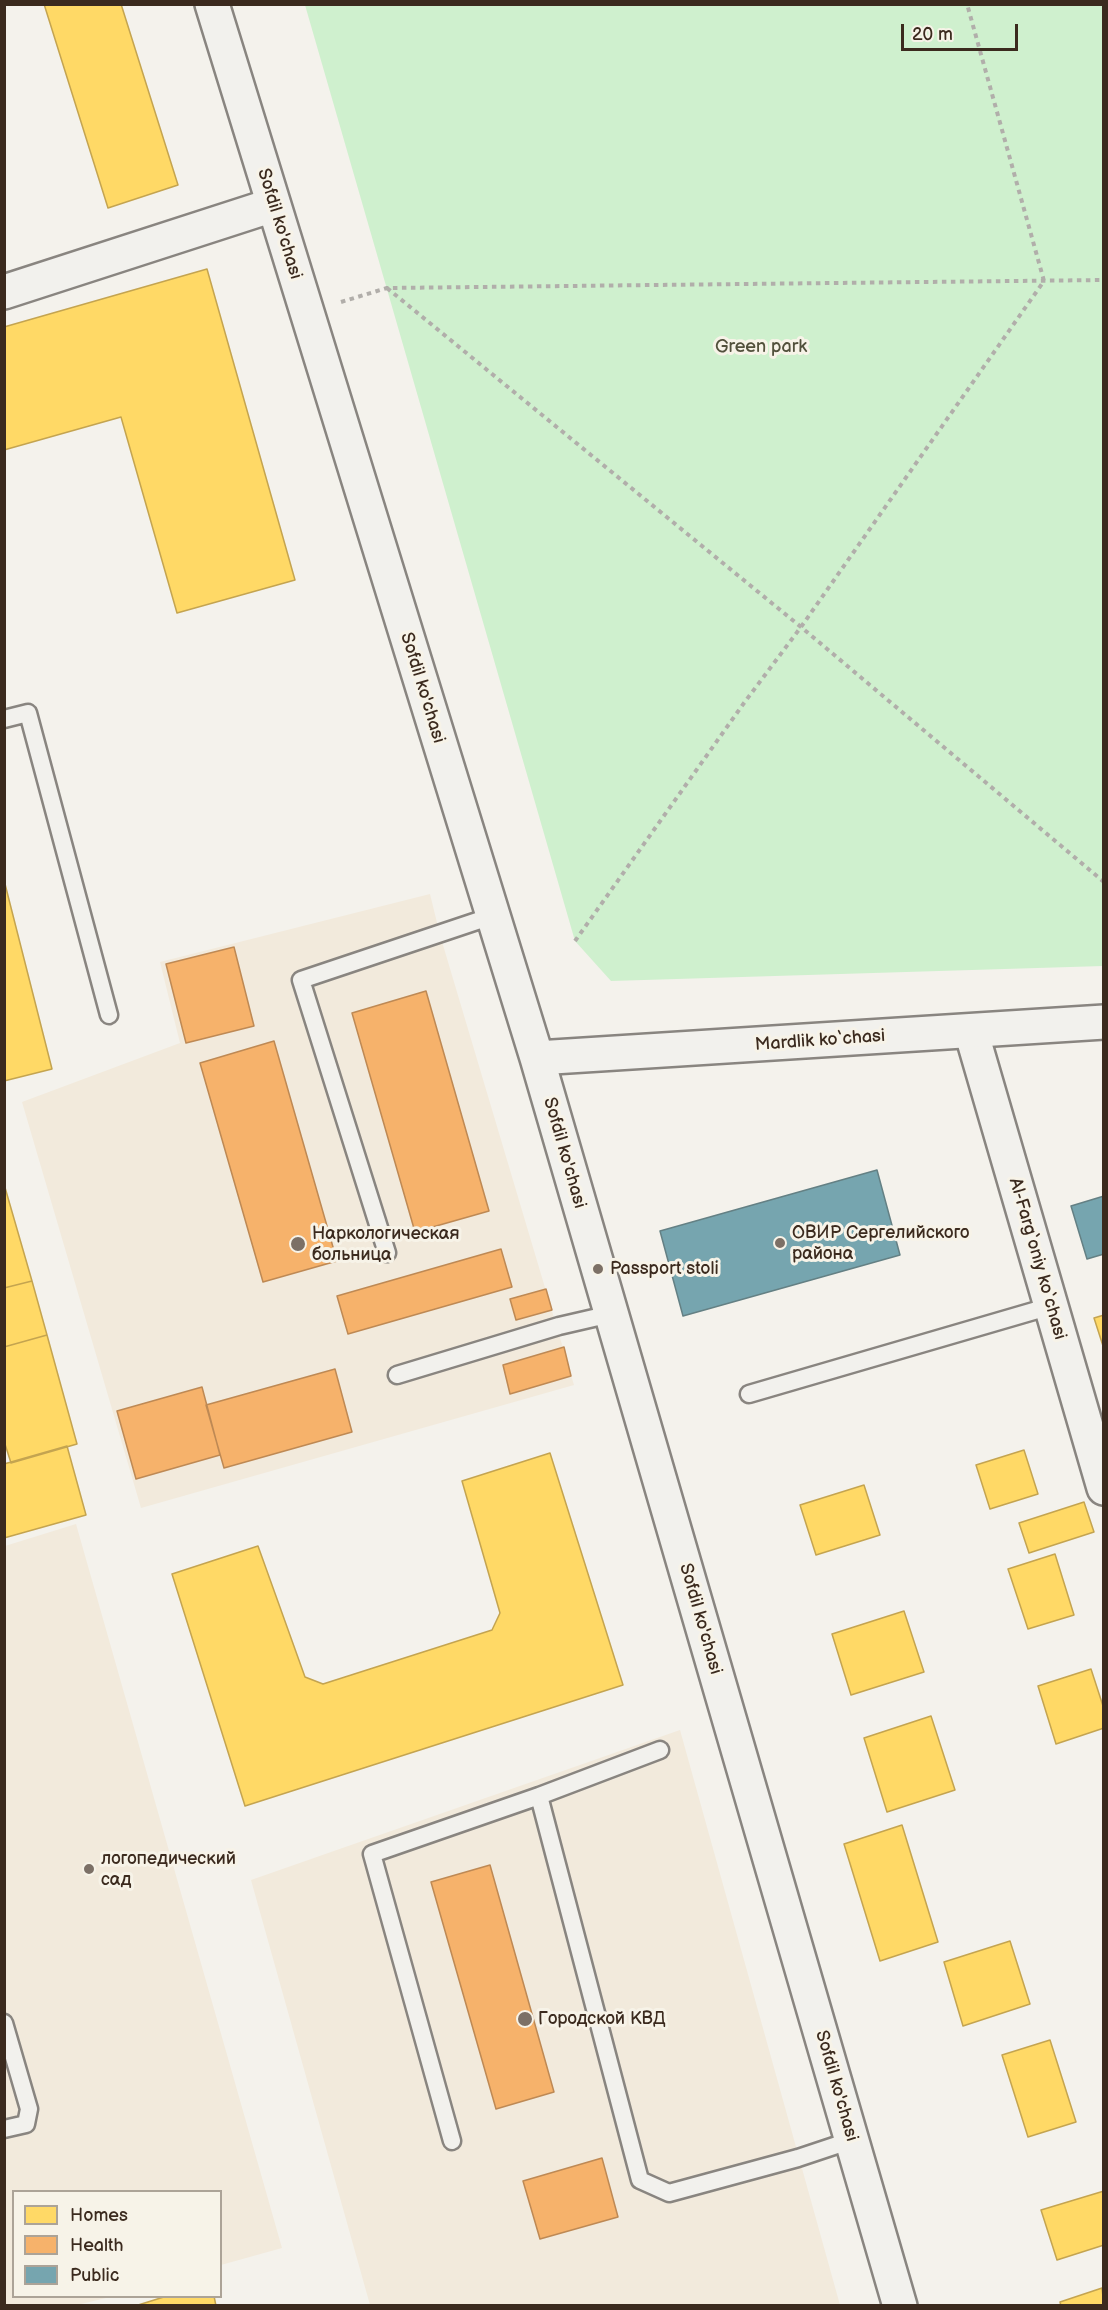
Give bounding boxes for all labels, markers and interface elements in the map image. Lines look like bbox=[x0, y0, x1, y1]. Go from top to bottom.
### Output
scale bar bbox=[904, 12, 1021, 50]
text: 20 m bbox=[912, 24, 953, 45]
street label: Sofdil ko'chasi bbox=[252, 166, 306, 282]
park label: Green park bbox=[715, 336, 807, 358]
street label: Sofdil ko'chasi bbox=[395, 630, 449, 746]
street label: Mardlik ko‘chasi bbox=[754, 1026, 886, 1056]
street label: Sofdil ko'chasi bbox=[538, 1095, 590, 1211]
street label: Al-Farg‘oniy ko‘chasi bbox=[1004, 1176, 1070, 1342]
place label: ОВИР Сергелийского района bbox=[792, 1222, 969, 1264]
place label: Наркологическая больница bbox=[312, 1223, 459, 1266]
marker: Наркологическая больница bbox=[289, 1235, 307, 1253]
marker: ОВИР Сергелийского района bbox=[773, 1236, 787, 1250]
place label: Passport stoli bbox=[610, 1258, 719, 1280]
marker: Passport stoli bbox=[591, 1262, 605, 1276]
street label: Sofdil ko'chasi bbox=[674, 1561, 726, 1677]
place label: логопедический сад bbox=[101, 1848, 236, 1890]
marker: логопедический сад bbox=[82, 1862, 96, 1876]
place label: Городской КВД bbox=[538, 2008, 666, 2030]
marker: Городской КВД bbox=[516, 2010, 534, 2028]
street label: Sofdil ko'chasi bbox=[810, 2028, 862, 2144]
legend bbox=[12, 2190, 222, 2298]
text: Homes bbox=[70, 2205, 128, 2226]
text: Health bbox=[70, 2235, 124, 2256]
text: Public bbox=[70, 2265, 119, 2286]

